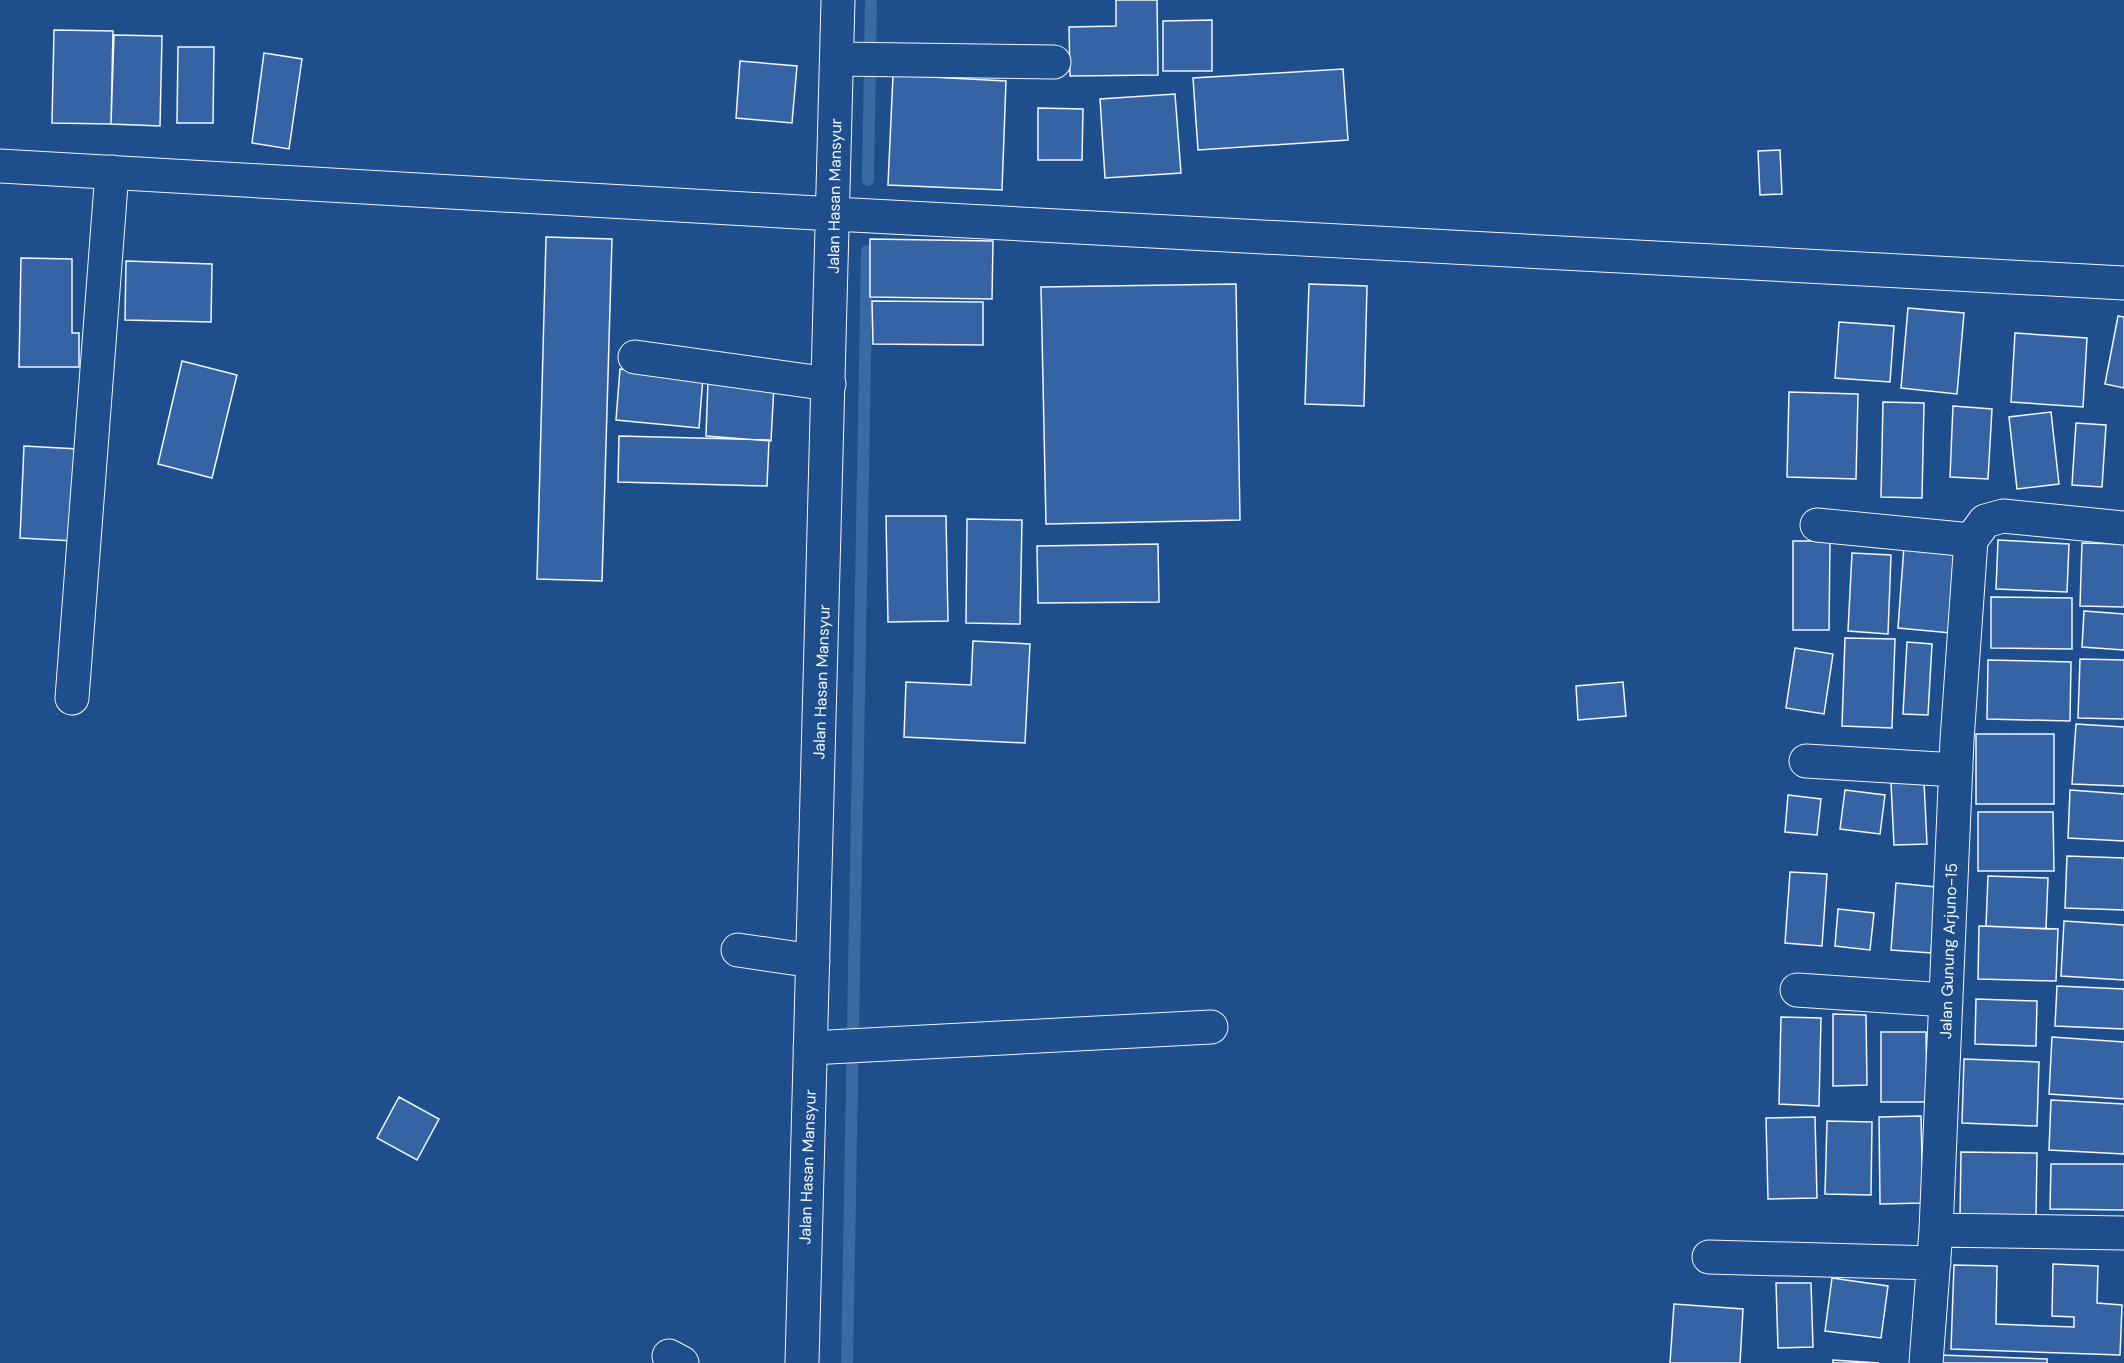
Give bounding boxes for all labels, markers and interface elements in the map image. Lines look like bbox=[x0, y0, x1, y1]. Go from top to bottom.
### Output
street label: Jalan Hasan Mansyur bbox=[823, 118, 846, 274]
street label: Jalan Hasan Mansyur bbox=[808, 604, 835, 760]
street label: Jalan Gunung Arjuno-15 bbox=[1935, 863, 1962, 1039]
street label: Jalan Hasan Mansyur bbox=[794, 1089, 821, 1245]

